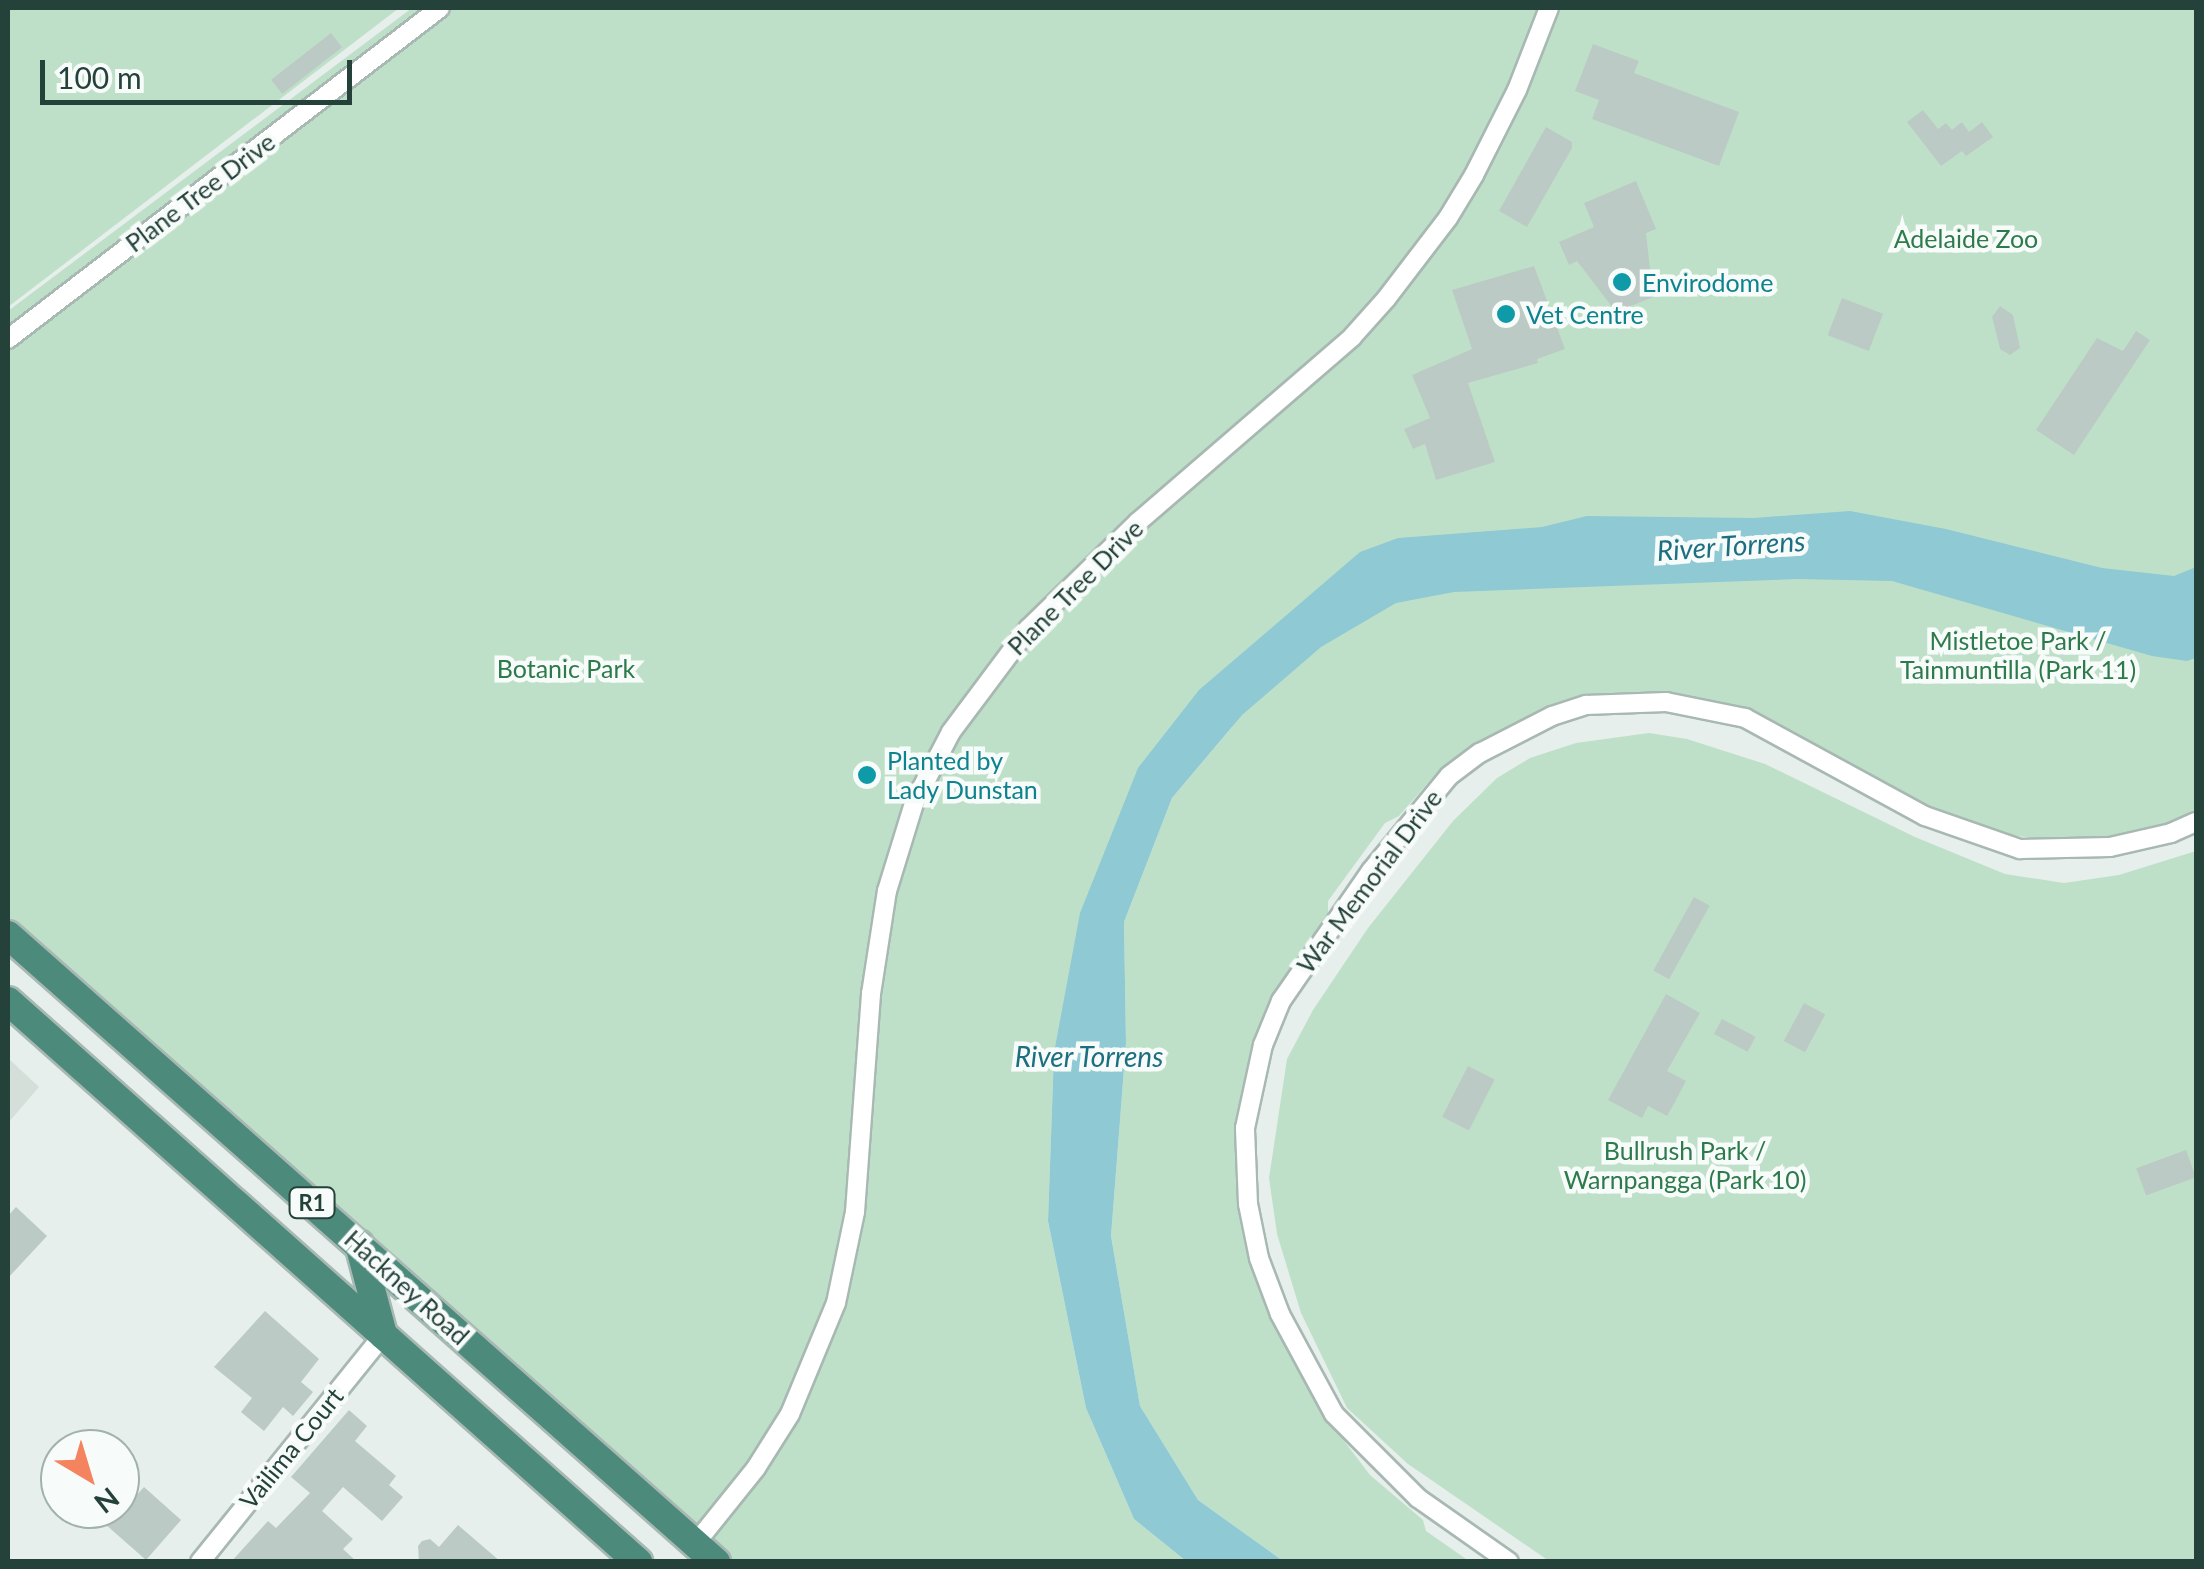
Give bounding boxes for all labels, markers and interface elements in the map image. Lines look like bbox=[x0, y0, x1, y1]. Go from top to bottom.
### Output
scale bar bbox=[45, 40, 358, 102]
text: 100 m bbox=[57, 59, 142, 95]
street label: Plane Tree Drive bbox=[119, 126, 281, 258]
park label: Adelaide Zoo bbox=[1894, 223, 2038, 253]
place label: Envirodome bbox=[1642, 267, 1773, 297]
marker: Envirodome bbox=[1611, 271, 1633, 293]
place label: Vet Centre bbox=[1526, 299, 1644, 329]
marker: Vet Centre bbox=[1495, 303, 1517, 325]
street label: Plane Tree Drive bbox=[1001, 513, 1149, 661]
water label: River Torrens bbox=[1655, 523, 1807, 567]
park label: Mistletoe Park / Tainmuntilla (Park 11) bbox=[1900, 626, 2136, 685]
park label: Botanic Park bbox=[497, 653, 635, 683]
place label: Planted by Lady Dunstan bbox=[887, 746, 1038, 805]
marker: Planted by Lady Dunstan bbox=[856, 764, 878, 786]
street label: War Memorial Drive bbox=[1290, 783, 1448, 979]
water label: River Torrens bbox=[1014, 1039, 1164, 1073]
park label: Bullrush Park / Warnpangga (Park 10) bbox=[1564, 1136, 1806, 1195]
road number: R1 bbox=[287, 1186, 337, 1220]
street label: Hackney Road bbox=[339, 1223, 475, 1351]
street label: Vailima Court bbox=[233, 1381, 349, 1515]
north arrow bbox=[40, 1429, 140, 1529]
text: N bbox=[88, 1481, 126, 1521]

